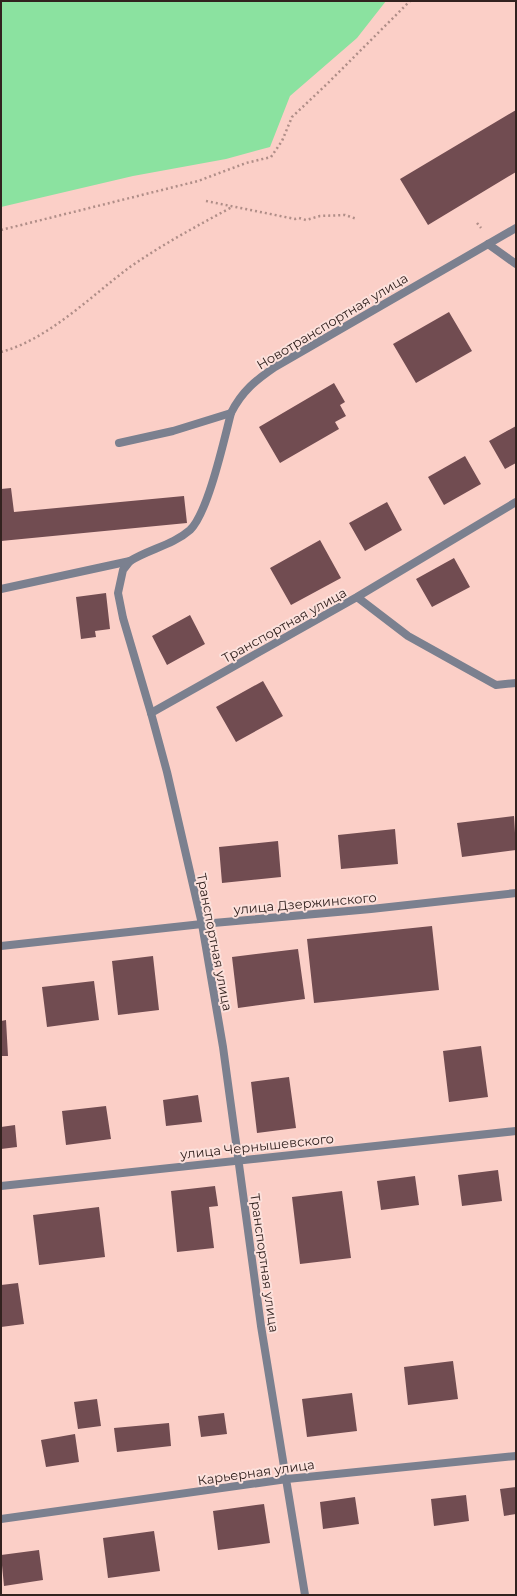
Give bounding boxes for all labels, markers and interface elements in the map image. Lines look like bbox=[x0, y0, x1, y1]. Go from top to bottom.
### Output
street label: Новотранспортная улица bbox=[253, 269, 411, 373]
street label: Транспортная улица bbox=[219, 584, 349, 666]
street label: Транспортная улица bbox=[194, 872, 236, 1012]
street label: улица Дзержинского bbox=[232, 889, 377, 917]
street label: улица Чернышевского bbox=[178, 1130, 335, 1162]
street label: Транспортная улица bbox=[247, 1193, 283, 1333]
street label: Карьерная улица bbox=[196, 1456, 316, 1488]

